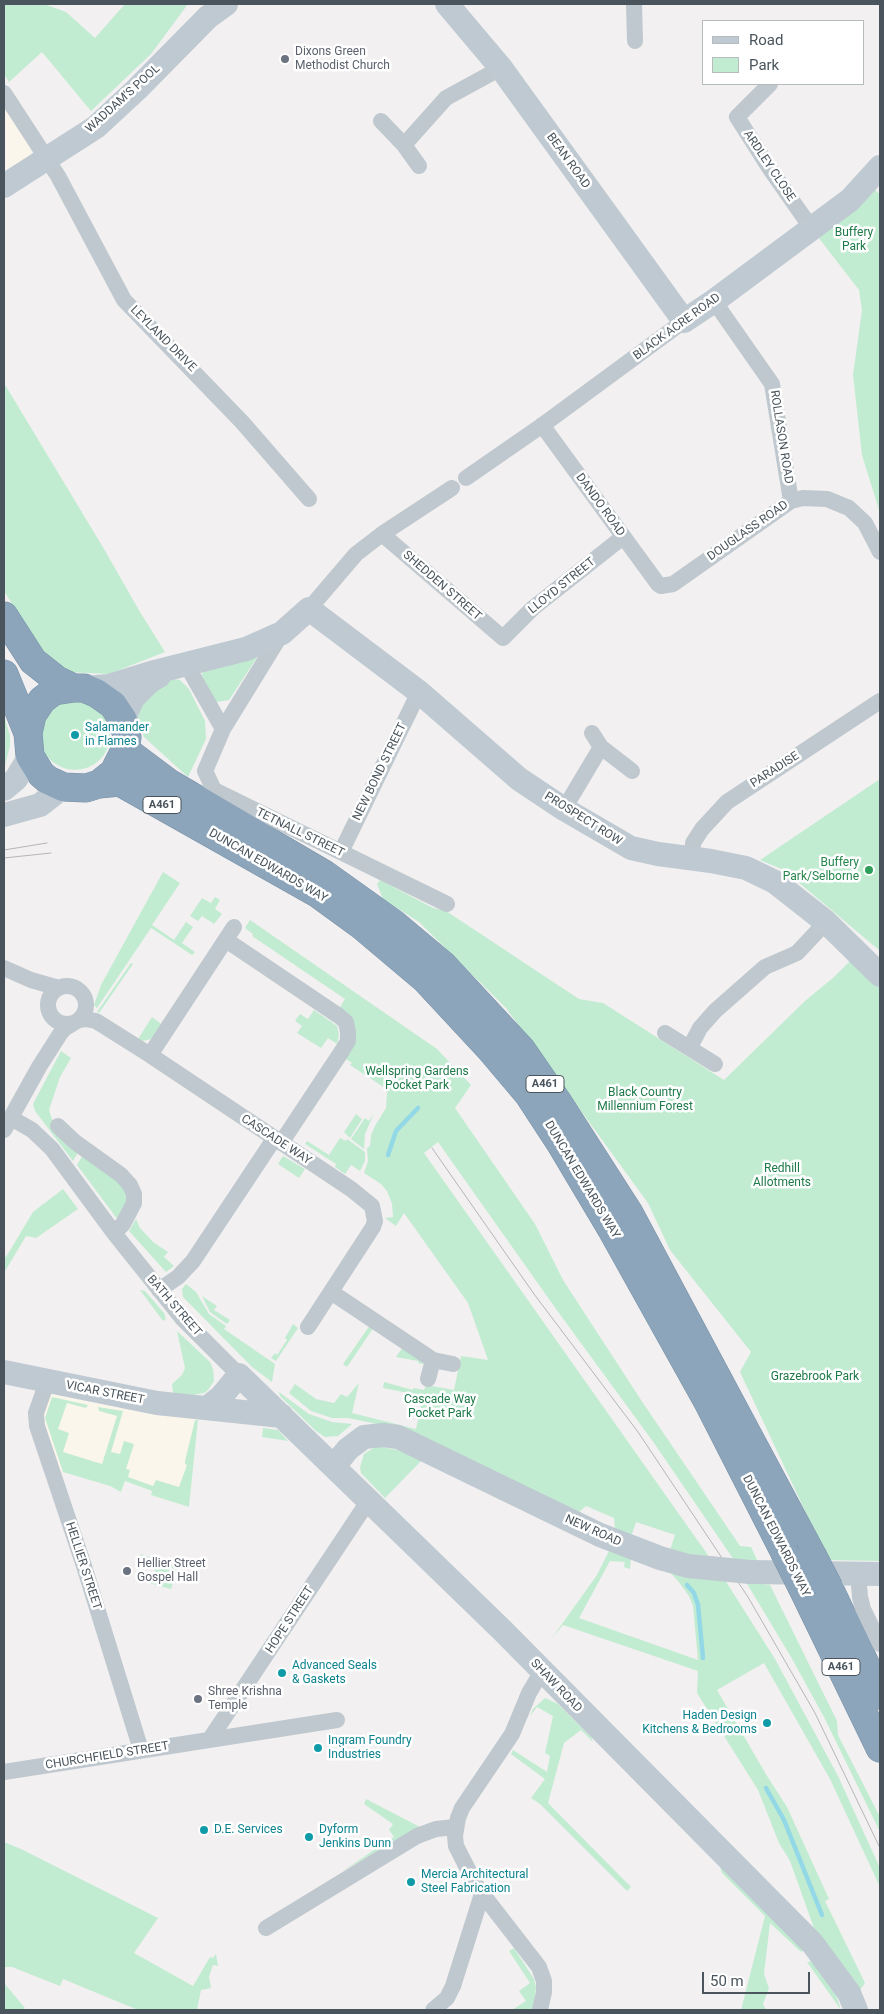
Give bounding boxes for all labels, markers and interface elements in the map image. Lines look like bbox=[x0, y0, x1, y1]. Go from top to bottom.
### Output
legend bbox=[702, 20, 864, 85]
text: Road bbox=[749, 31, 783, 49]
place label: Dixons Green Methodist Church bbox=[295, 45, 390, 73]
marker: Dixons Green Methodist Church bbox=[279, 53, 291, 65]
text: Park bbox=[749, 56, 779, 74]
street label: WADDAM'S POOL bbox=[83, 62, 163, 136]
street label: ARDLEY CLOSE bbox=[740, 128, 798, 204]
street label: BEAN ROAD bbox=[543, 131, 593, 191]
park label: Buffery Park bbox=[835, 226, 873, 254]
street label: BLACK ACRE ROAD bbox=[631, 291, 723, 363]
street label: LEYLAND DRIVE bbox=[127, 303, 199, 375]
street label: ROLLASON ROAD bbox=[766, 389, 796, 485]
street label: DANDO ROAD bbox=[572, 471, 628, 539]
street label: DOUGLASS ROAD bbox=[705, 498, 791, 564]
street label: SHEDDEN STREET bbox=[400, 548, 484, 624]
street label: LLOYD STREET bbox=[526, 555, 598, 617]
place label: Salamander in Flames bbox=[85, 721, 149, 749]
street label: NEW BOND STREET bbox=[350, 721, 410, 823]
marker: Salamander in Flames bbox=[69, 729, 81, 741]
street label: PARADISE bbox=[748, 749, 802, 791]
street label: PROSPECT ROW bbox=[542, 789, 624, 849]
road number: A461 bbox=[143, 796, 181, 814]
street label: TETNALL STREET bbox=[254, 805, 346, 861]
street label: DUNCAN EDWARDS WAY bbox=[206, 826, 330, 906]
place label: Buffery Park/Selborne bbox=[783, 856, 859, 884]
marker: Buffery Park/Selborne bbox=[863, 864, 875, 876]
park label: Wellspring Gardens Pocket Park bbox=[365, 1065, 469, 1093]
road number: A461 bbox=[526, 1076, 564, 1092]
park label: Black Country Millennium Forest bbox=[597, 1086, 693, 1114]
street label: CASCADE WAY bbox=[238, 1112, 314, 1168]
street label: DUNCAN EDWARDS WAY bbox=[541, 1119, 623, 1241]
park label: Redhill Allotments bbox=[753, 1162, 811, 1190]
street label: BATH STREET bbox=[144, 1273, 204, 1339]
park label: Grazebrook Park bbox=[771, 1370, 859, 1384]
street label: VICAR STREET bbox=[65, 1378, 145, 1408]
park label: Cascade Way Pocket Park bbox=[404, 1393, 476, 1421]
street label: DUNCAN EDWARDS WAY bbox=[739, 1473, 813, 1599]
street label: NEW ROAD bbox=[563, 1512, 623, 1550]
street label: HELLIER STREET bbox=[62, 1520, 104, 1612]
place label: Hellier Street Gospel Hall bbox=[137, 1557, 206, 1585]
marker: Hellier Street Gospel Hall bbox=[121, 1565, 133, 1577]
street label: HOPE STREET bbox=[263, 1584, 317, 1656]
street label: SHAW ROAD bbox=[527, 1657, 585, 1715]
road number: A461 bbox=[822, 1658, 860, 1675]
place label: Advanced Seals & Gaskets bbox=[292, 1659, 377, 1687]
marker: Advanced Seals & Gaskets bbox=[276, 1667, 288, 1679]
place label: Shree Krishna Temple bbox=[208, 1685, 282, 1713]
marker: Shree Krishna Temple bbox=[192, 1693, 204, 1705]
place label: Haden Design Kitchens & Bedrooms bbox=[642, 1709, 757, 1737]
marker: Haden Design Kitchens & Bedrooms bbox=[761, 1717, 773, 1729]
place label: Ingram Foundry Industries bbox=[328, 1734, 412, 1762]
street label: CHURCHFIELD STREET bbox=[44, 1739, 170, 1773]
marker: Ingram Foundry Industries bbox=[312, 1742, 324, 1754]
place label: D.E. Services bbox=[214, 1823, 283, 1837]
place label: Dyform Jenkins Dunn bbox=[319, 1823, 391, 1851]
marker: D.E. Services bbox=[198, 1824, 210, 1836]
marker: Dyform Jenkins Dunn bbox=[303, 1831, 315, 1843]
place label: Mercia Architectural Steel Fabrication bbox=[421, 1868, 528, 1896]
marker: Mercia Architectural Steel Fabrication bbox=[405, 1876, 417, 1888]
scale bar bbox=[704, 1962, 812, 1994]
text: 50 m bbox=[710, 1972, 744, 1990]

